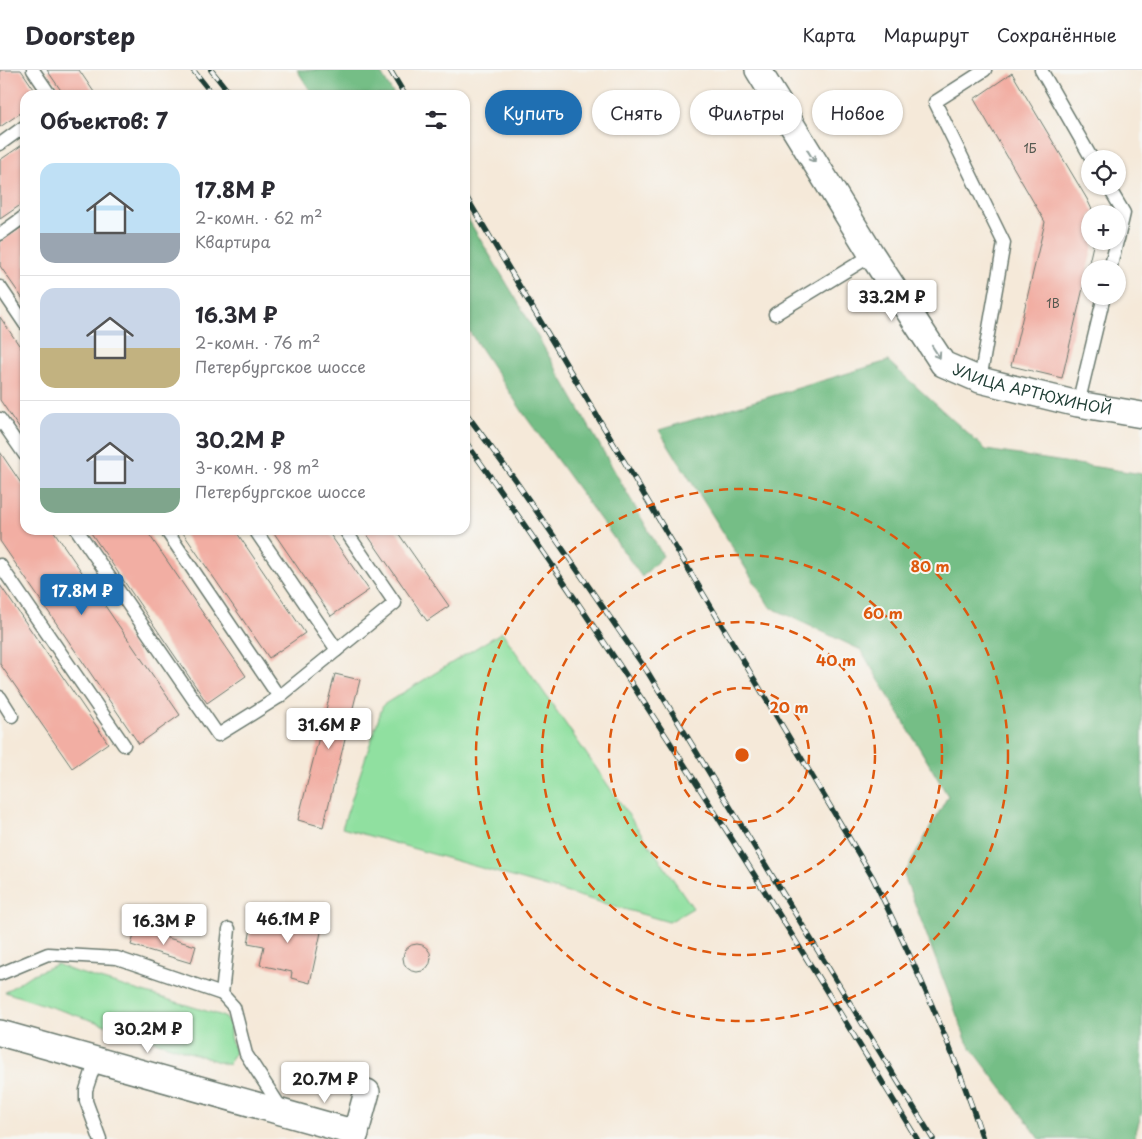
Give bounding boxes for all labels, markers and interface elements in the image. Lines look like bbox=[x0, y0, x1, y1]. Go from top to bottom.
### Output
text: Doorstep bbox=[25, 17, 135, 53]
text: Карта bbox=[803, 21, 855, 48]
text: Маршрут bbox=[883, 21, 969, 48]
text: Сохранённые bbox=[997, 21, 1117, 48]
chip: Купить bbox=[485, 90, 582, 135]
chip: Снять bbox=[592, 90, 680, 135]
chip: Фильтры bbox=[690, 90, 802, 135]
chip: Новое bbox=[812, 90, 903, 135]
text: Объектов: 7 bbox=[40, 104, 168, 136]
icon: filters bbox=[422, 106, 450, 134]
house number: 1Б bbox=[1023, 139, 1037, 157]
one-way arrow bbox=[806, 149, 817, 163]
map controls bbox=[1081, 150, 1126, 305]
button: locate bbox=[1081, 150, 1126, 195]
text: 17.8M ₽ bbox=[195, 173, 275, 205]
icon: home bbox=[80, 183, 140, 243]
text: 2-комн. · 62 m² bbox=[195, 205, 322, 229]
button: + bbox=[1081, 205, 1126, 250]
text: Квартира bbox=[195, 229, 270, 253]
button: − bbox=[1081, 260, 1126, 305]
pin: 33.2M ₽ bbox=[846, 280, 938, 322]
text: 33.2M ₽ bbox=[859, 284, 925, 308]
house number: 1В bbox=[1046, 294, 1060, 312]
text: 16.3M ₽ bbox=[195, 298, 277, 330]
icon: home bbox=[80, 308, 140, 368]
text: 2-комн. · 76 m² bbox=[195, 330, 320, 354]
one-way arrow bbox=[931, 345, 941, 359]
text: Петербургское шоссе bbox=[195, 354, 366, 378]
street label: УЛИЦА АРТЮХИНОЙ bbox=[950, 357, 1114, 420]
text: 30.2M ₽ bbox=[195, 423, 285, 455]
icon: home bbox=[80, 433, 140, 493]
text: 3-комн. · 98 m² bbox=[195, 455, 320, 479]
text: Петербургское шоссе bbox=[195, 479, 366, 503]
text: 80 m bbox=[910, 554, 950, 577]
pin: 17.8M ₽ bbox=[36, 574, 128, 616]
text: 17.8M ₽ bbox=[51, 578, 113, 602]
text: 60 m bbox=[863, 601, 903, 624]
text: 40 m bbox=[816, 648, 856, 671]
text: 20 m bbox=[770, 695, 808, 718]
pin: 31.6M ₽ bbox=[283, 708, 375, 750]
text: 31.6M ₽ bbox=[297, 712, 361, 736]
centre of rings bbox=[733, 746, 751, 764]
pin: 46.1M ₽ bbox=[242, 902, 334, 944]
pin: 16.3M ₽ bbox=[118, 904, 210, 946]
text: 46.1M ₽ bbox=[256, 906, 320, 930]
text: 16.3M ₽ bbox=[133, 908, 195, 932]
pin: 30.2M ₽ bbox=[102, 1012, 194, 1054]
text: 30.2M ₽ bbox=[114, 1016, 182, 1040]
pin: 20.7M ₽ bbox=[279, 1062, 371, 1104]
text: 20.7M ₽ bbox=[292, 1066, 358, 1090]

